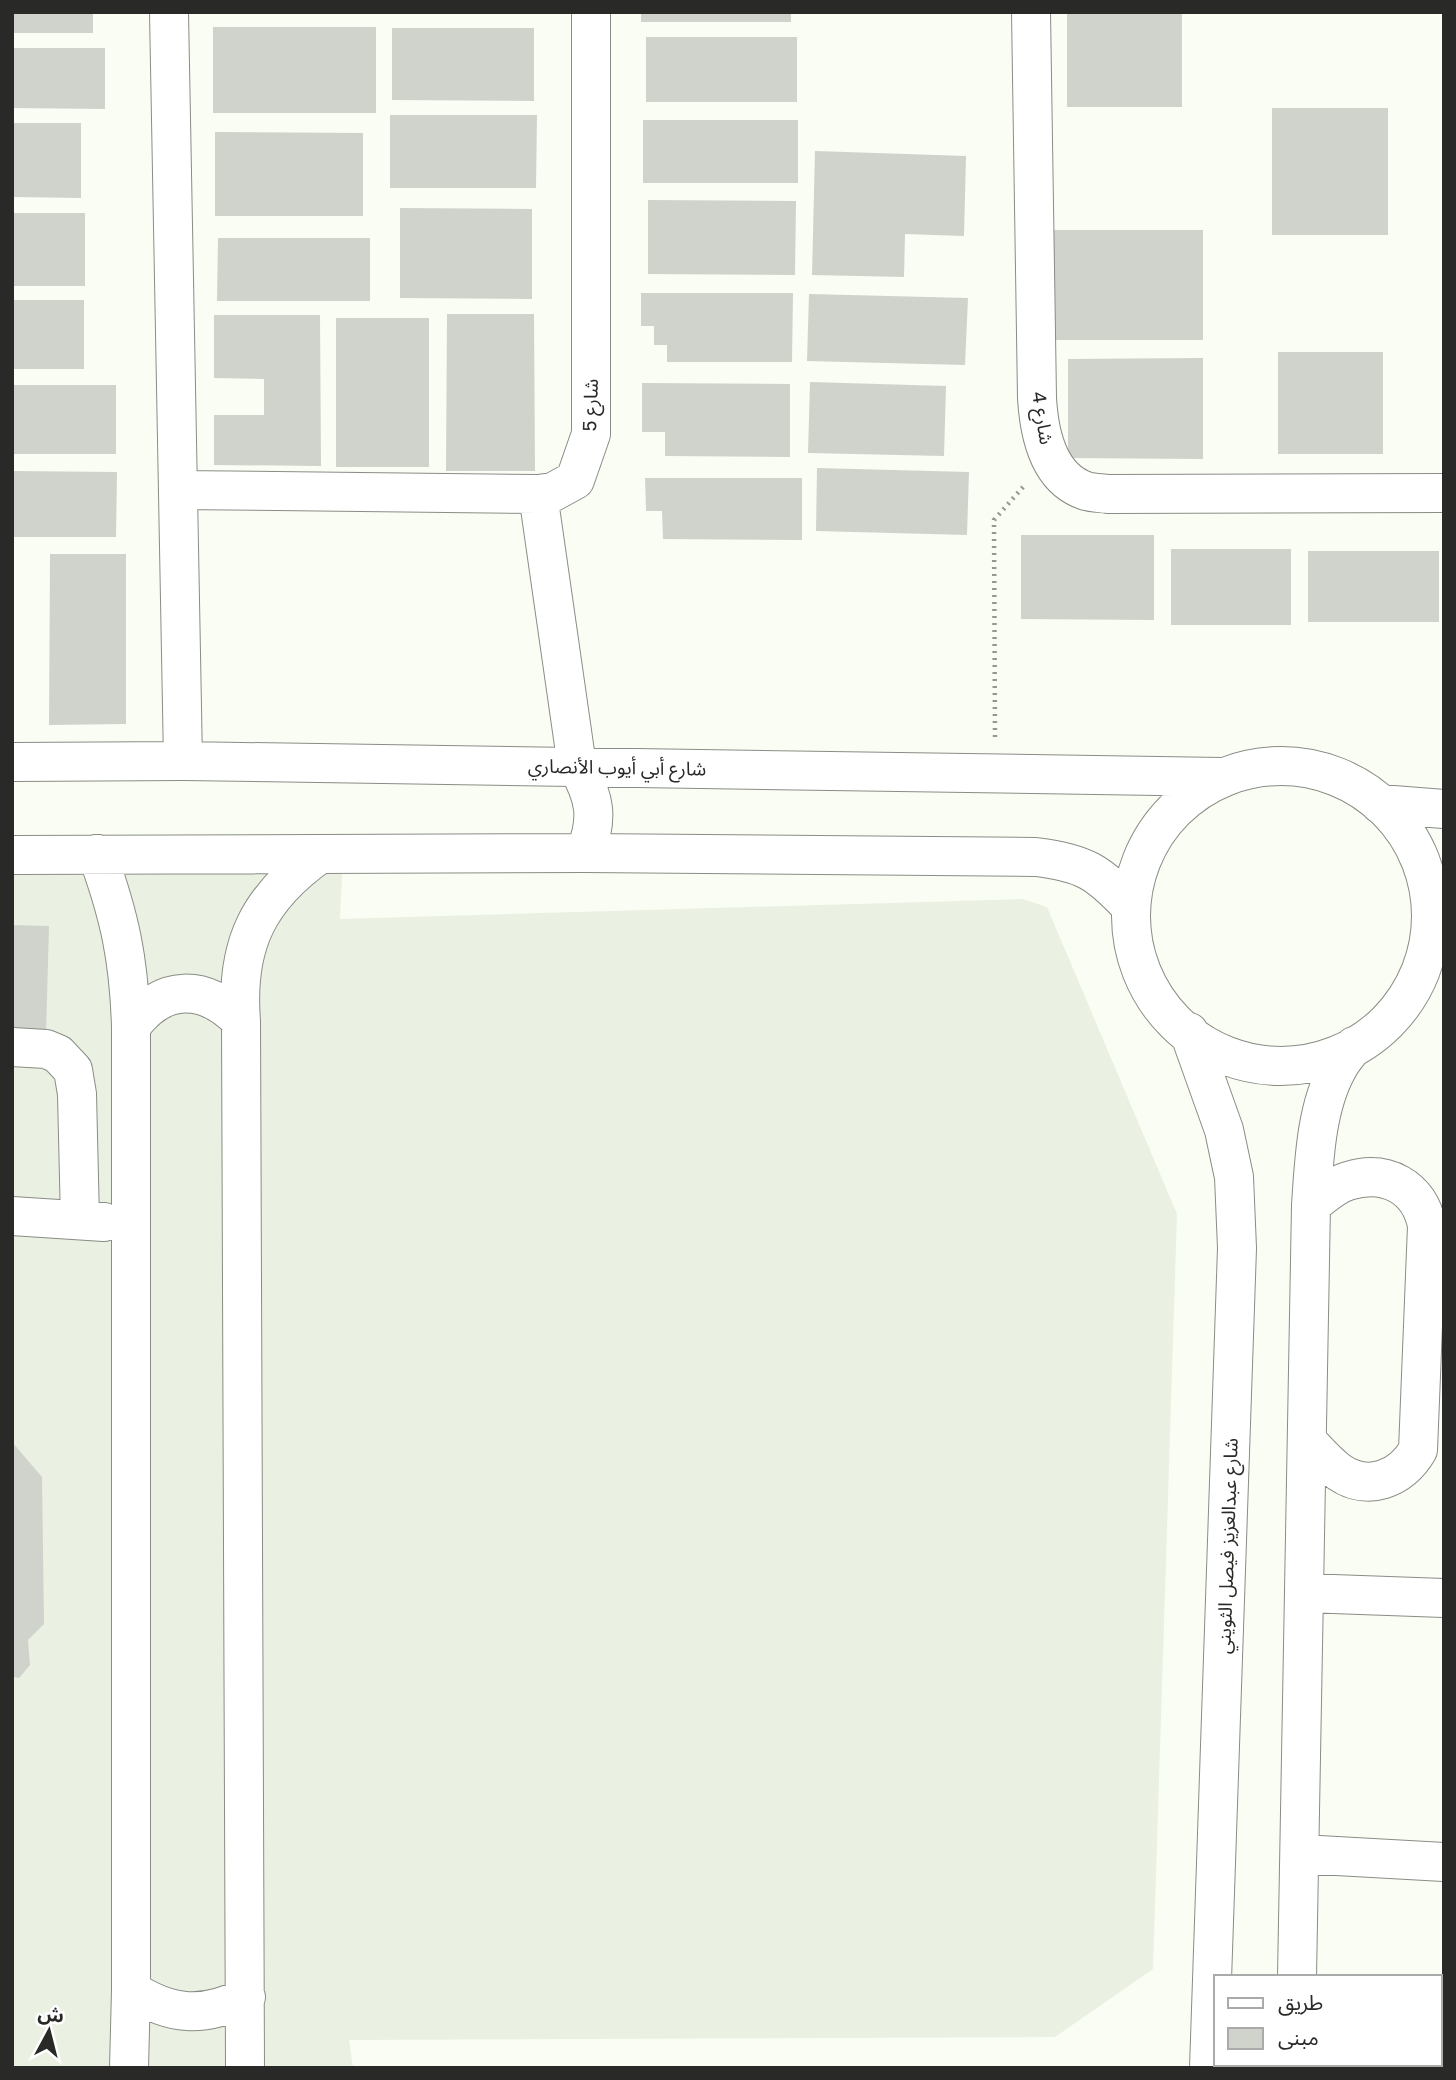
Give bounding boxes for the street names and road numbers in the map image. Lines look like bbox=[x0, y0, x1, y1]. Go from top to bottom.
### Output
street label: شارع 5 bbox=[577, 378, 605, 432]
street label: شارع 4 bbox=[1025, 390, 1059, 447]
street label: شارع أبي أيوب الأنصاري bbox=[527, 753, 706, 784]
street label: شارع عبدالعزيز فيصل الثويني bbox=[1211, 1438, 1246, 1655]

